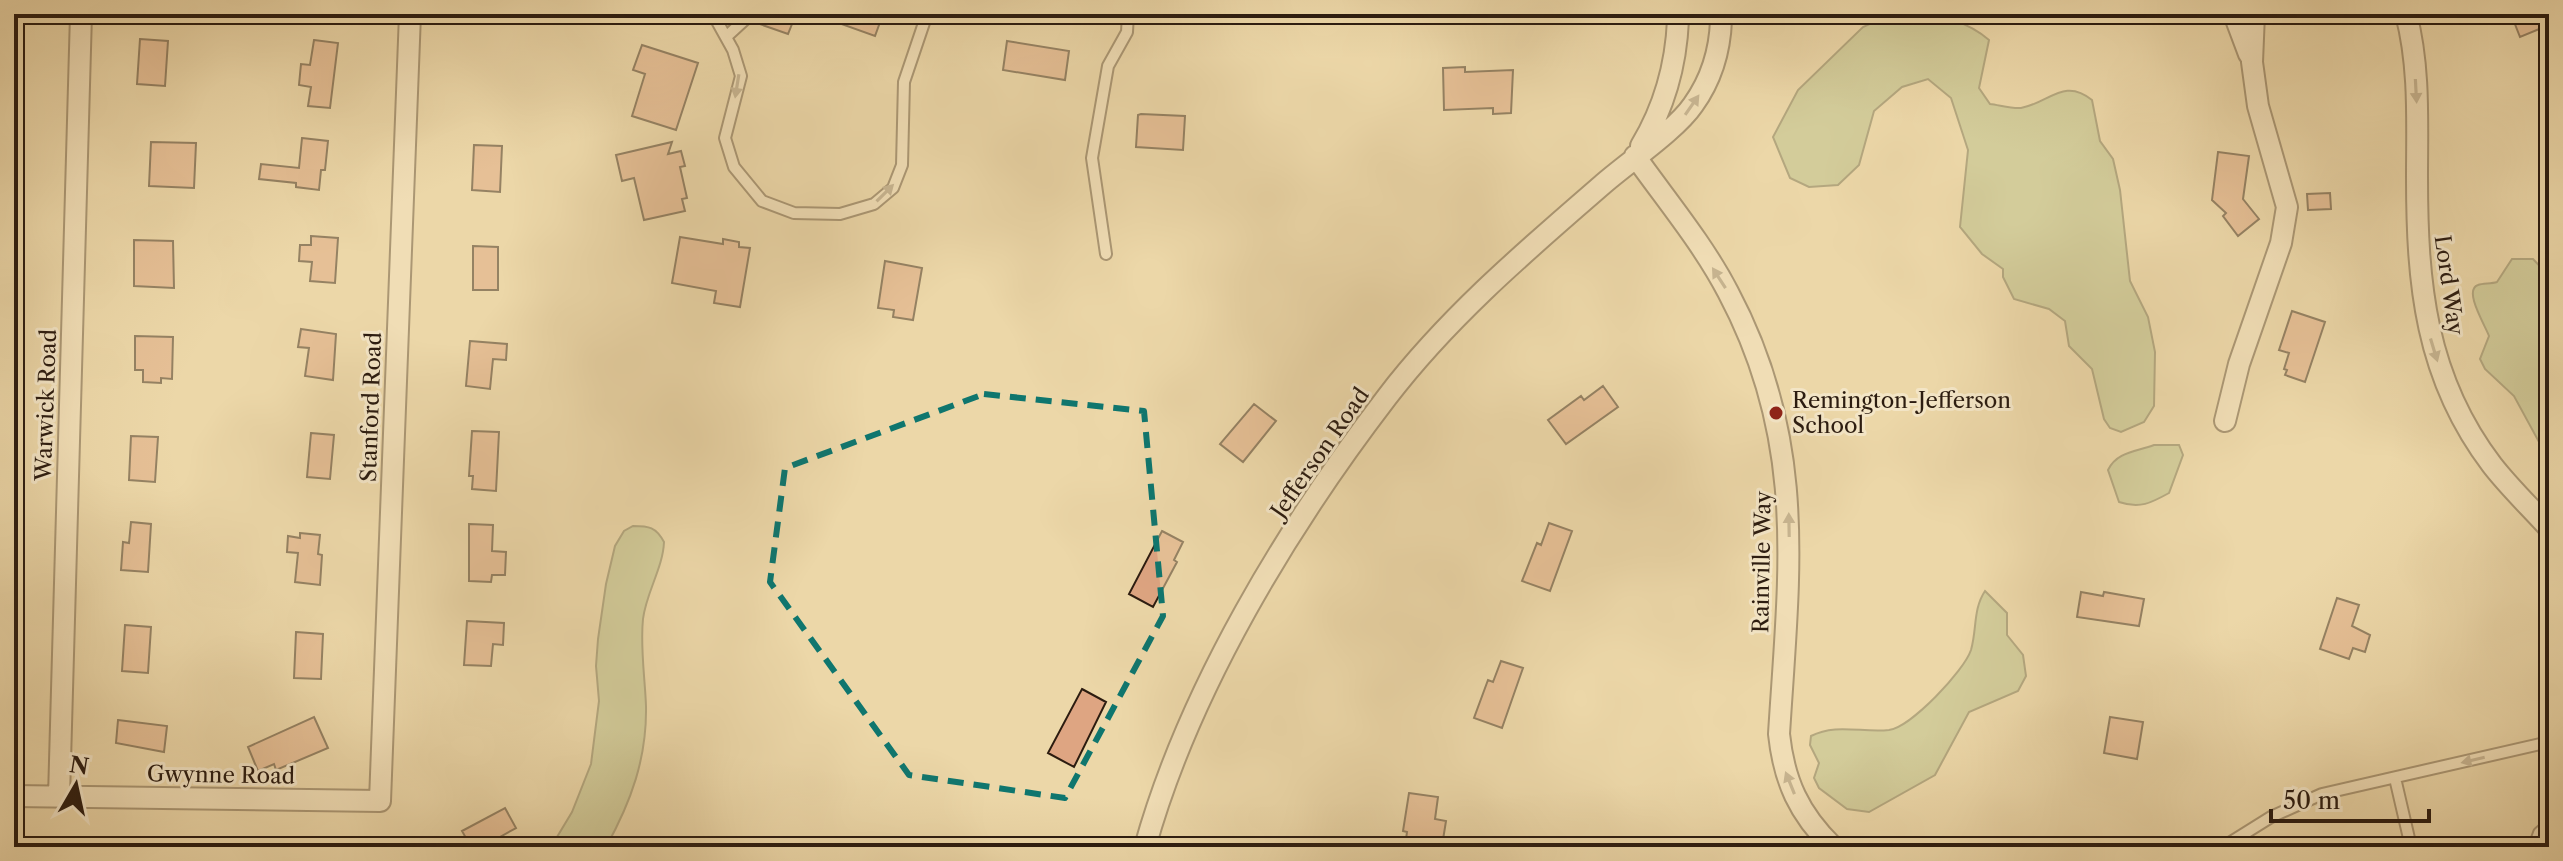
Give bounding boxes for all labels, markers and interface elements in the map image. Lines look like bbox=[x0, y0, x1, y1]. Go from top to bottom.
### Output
one-way arrow bbox=[731, 73, 743, 98]
one-way arrow bbox=[2409, 79, 2422, 104]
one-way arrow bbox=[1684, 94, 1699, 115]
one-way arrow bbox=[875, 184, 894, 203]
street label: Lord Way bbox=[2429, 233, 2469, 337]
one-way arrow bbox=[1713, 267, 1727, 289]
street label: Warwick Road bbox=[30, 329, 62, 482]
street label: Stanford Road bbox=[355, 332, 387, 482]
one-way arrow bbox=[2428, 338, 2441, 362]
street label: Jefferson Road bbox=[1263, 382, 1375, 526]
place label: Remington-Jefferson School bbox=[1792, 387, 2011, 439]
marker: Remington-Jefferson School bbox=[1767, 404, 1785, 422]
street label: Rainville Way bbox=[1747, 490, 1777, 633]
one-way arrow bbox=[1783, 512, 1795, 537]
north arrow bbox=[36, 745, 116, 825]
text: N bbox=[67, 751, 91, 781]
one-way arrow bbox=[2460, 754, 2485, 766]
street label: Gwynne Road bbox=[147, 760, 295, 790]
one-way arrow bbox=[1783, 771, 1796, 795]
scale bar bbox=[2271, 773, 2429, 823]
text: 50 m bbox=[2283, 786, 2340, 815]

